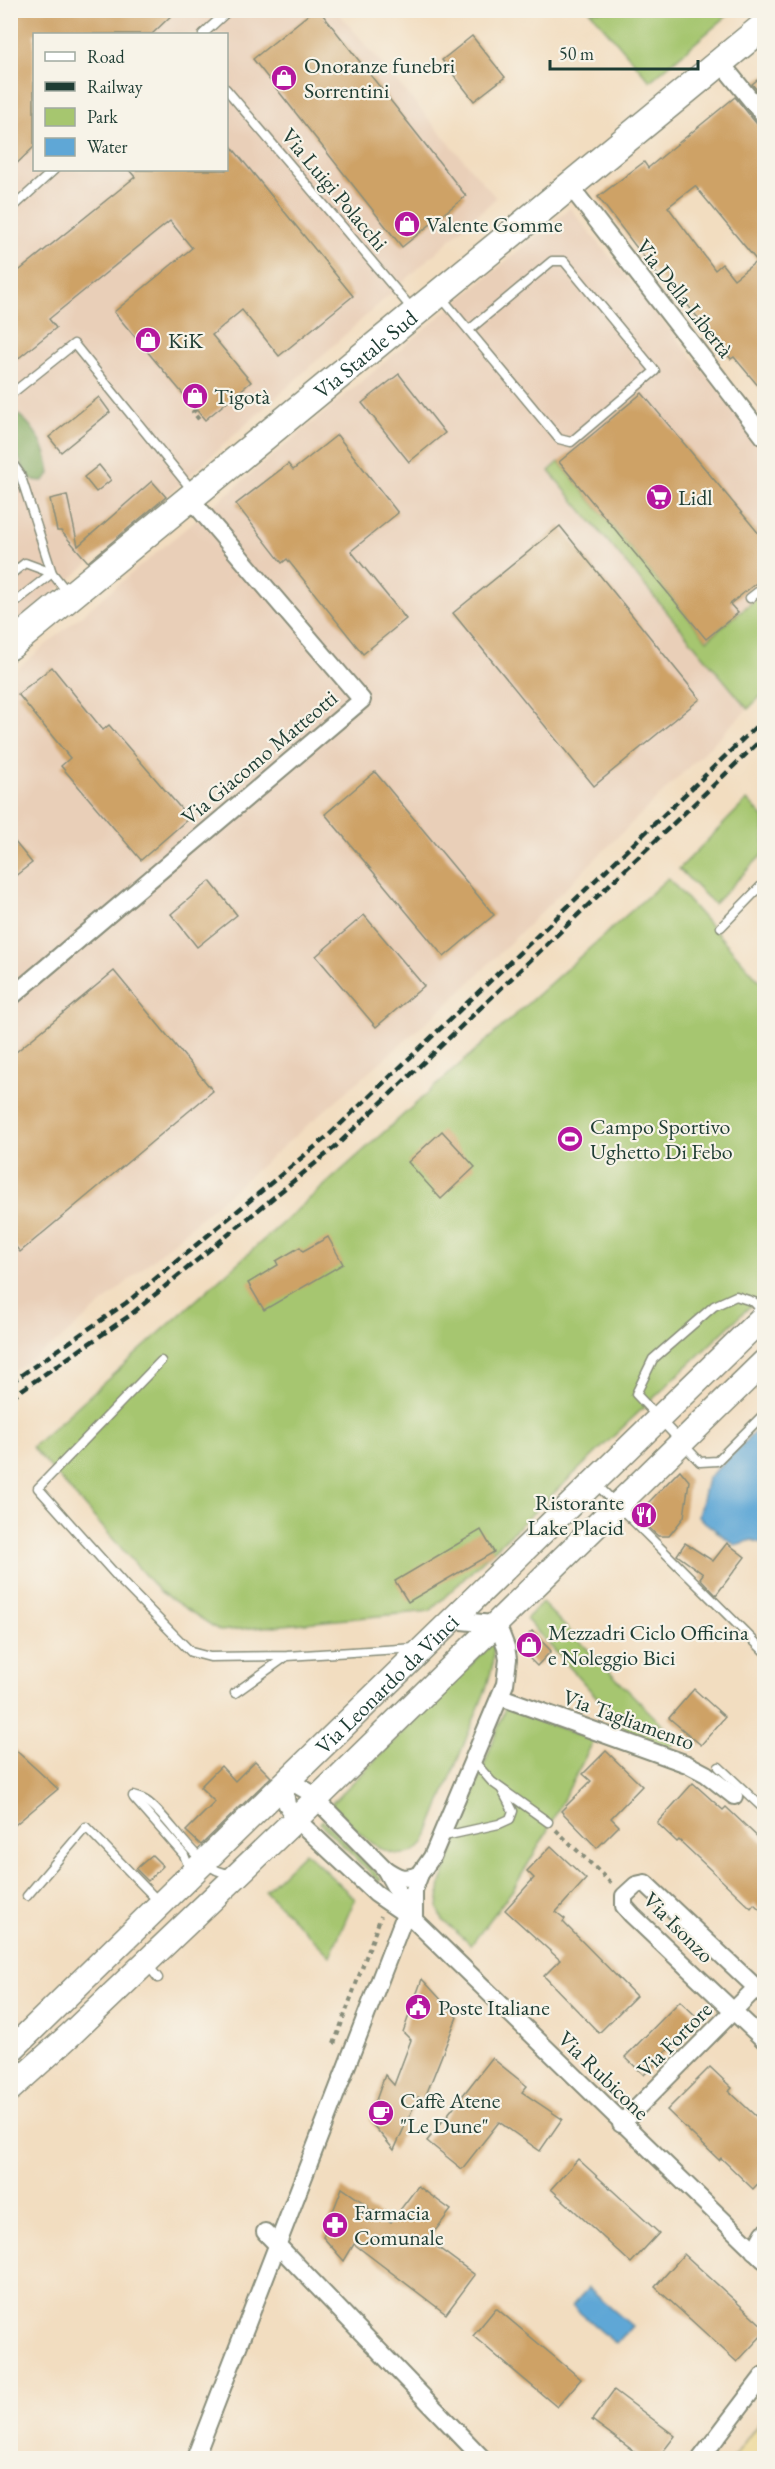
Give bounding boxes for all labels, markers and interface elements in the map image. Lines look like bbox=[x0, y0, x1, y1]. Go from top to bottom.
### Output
legend bbox=[33, 33, 228, 171]
scale bar bbox=[550, 33, 698, 71]
text: 50 m bbox=[559, 42, 594, 65]
text: Road bbox=[87, 45, 126, 68]
place label: Onoranze funebri Sorrentini bbox=[304, 51, 455, 105]
shop icon: Onoranze funebri Sorrentini bbox=[269, 63, 299, 93]
text: Railway bbox=[87, 75, 143, 98]
text: Park bbox=[87, 105, 118, 128]
street label: Via Luigi Polacchi bbox=[275, 122, 395, 257]
text: Water bbox=[87, 135, 128, 158]
shop icon: Valente Gomme bbox=[392, 209, 422, 239]
place label: Valente Gomme bbox=[426, 210, 563, 239]
street label: Via Della Libertà bbox=[629, 233, 740, 364]
street label: Via Statale Sud bbox=[308, 303, 424, 405]
shop icon: KiK bbox=[133, 325, 163, 355]
place label: KiK bbox=[168, 326, 204, 355]
shop icon: Tigotà bbox=[180, 381, 210, 411]
place label: Tigotà bbox=[214, 382, 270, 411]
supermarket icon: Lidl bbox=[644, 482, 674, 512]
place label: Lidl bbox=[678, 483, 713, 512]
street label: Via Giacomo Matteotti bbox=[175, 683, 343, 831]
place label: Campo Sportivo Ughetto Di Febo bbox=[590, 1112, 733, 1166]
sports icon: Campo Sportivo Ughetto Di Febo bbox=[555, 1124, 585, 1154]
place label: Ristorante Lake Placid bbox=[527, 1488, 625, 1542]
restaurant icon: Ristorante Lake Placid bbox=[629, 1500, 659, 1530]
street label: Via Leonardo da Vinci bbox=[309, 1608, 465, 1761]
place label: Mezzadri Ciclo Officina e Noleggio Bici bbox=[548, 1618, 749, 1672]
shop icon: Mezzadri Ciclo Officina e Noleggio Bici bbox=[514, 1630, 544, 1660]
street label: Via Tagliamento bbox=[559, 1682, 699, 1757]
street label: Via Isonzo bbox=[637, 1886, 721, 1969]
public building icon: Poste Italiane bbox=[403, 1992, 433, 2022]
place label: Poste Italiane bbox=[438, 1993, 550, 2022]
street label: Via Fortore bbox=[630, 1995, 719, 2083]
street label: Via Rubicone bbox=[552, 2024, 656, 2127]
place label: Caffè Atene "Le Dune" bbox=[400, 2086, 501, 2140]
cafe icon: Caffè Atene "Le Dune" bbox=[366, 2098, 396, 2128]
place label: Farmacia Comunale bbox=[354, 2198, 444, 2252]
pharmacy icon: Farmacia Comunale bbox=[320, 2210, 350, 2240]

